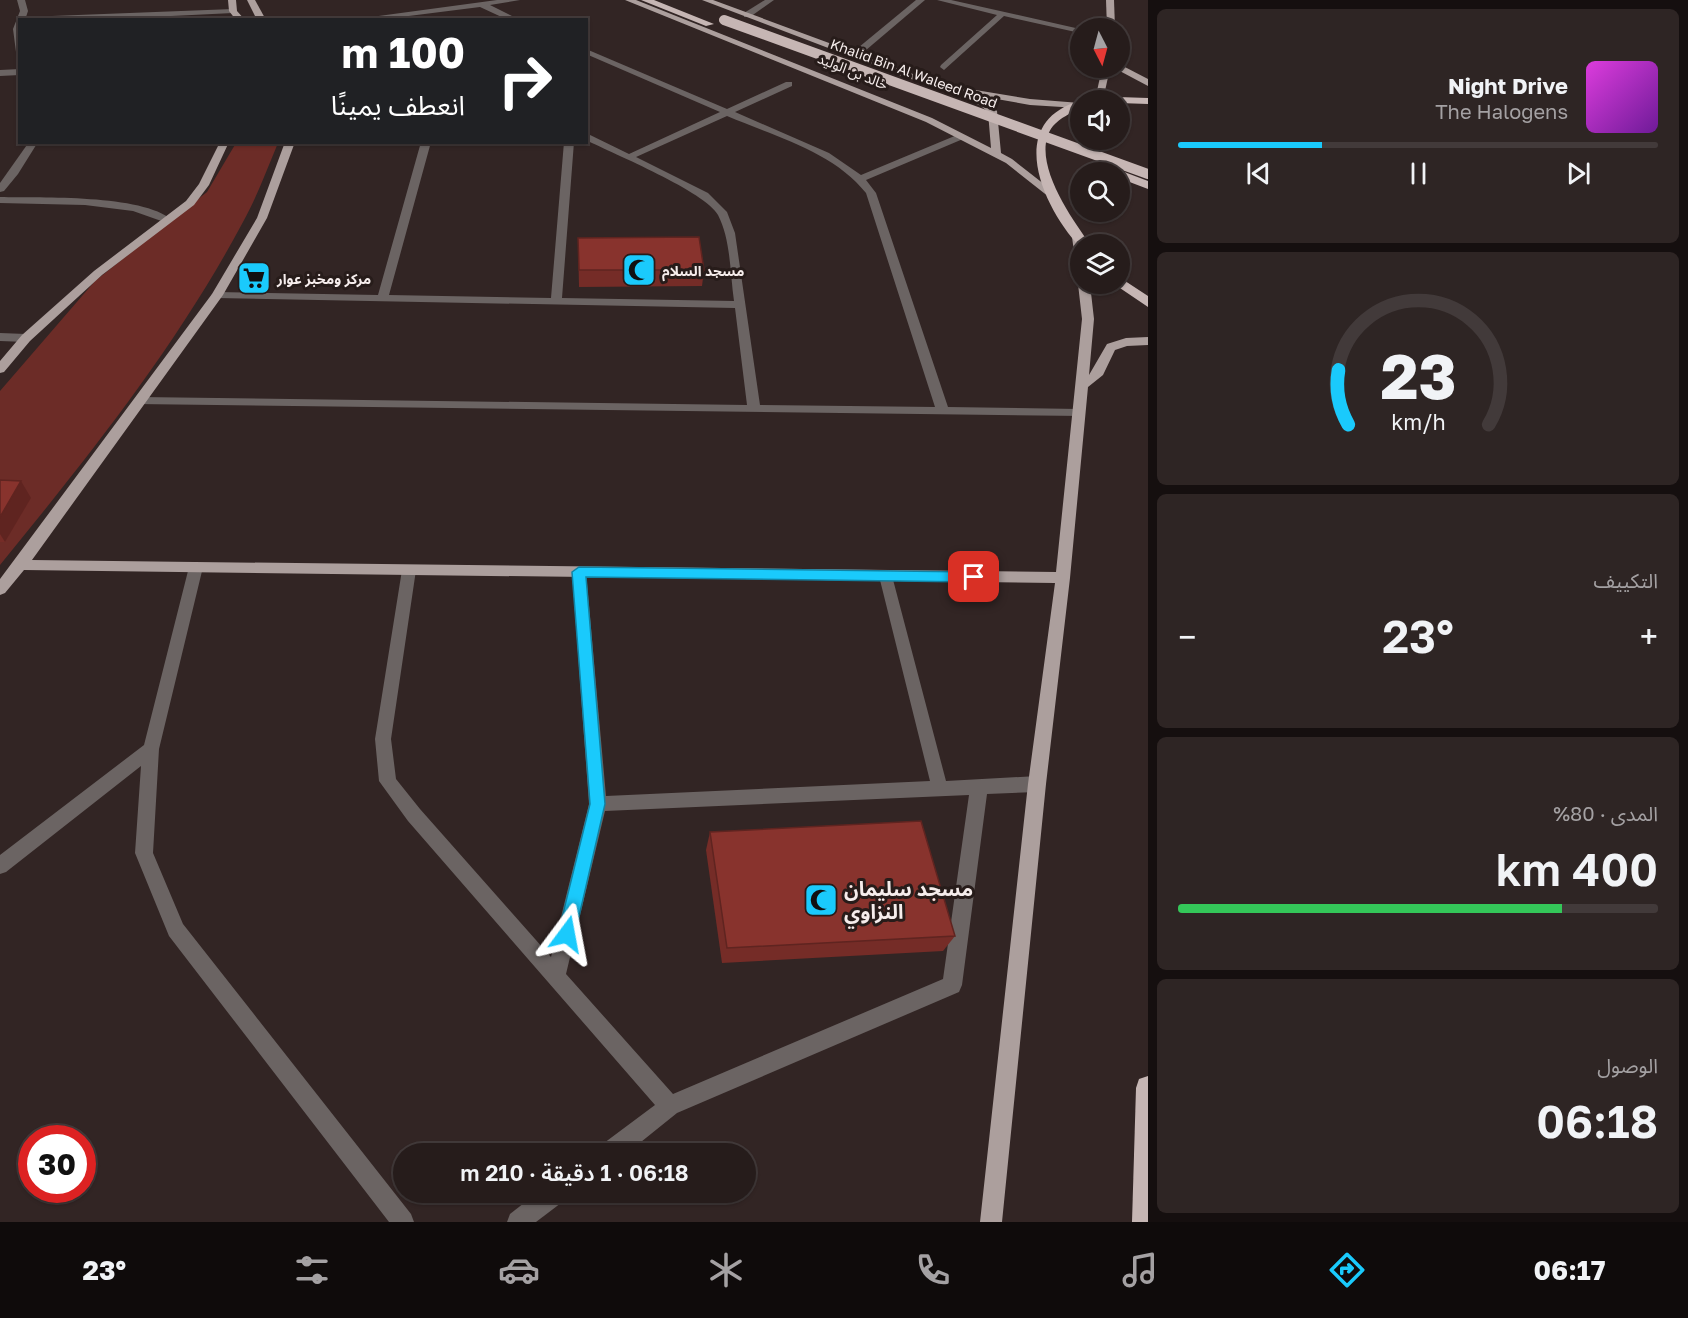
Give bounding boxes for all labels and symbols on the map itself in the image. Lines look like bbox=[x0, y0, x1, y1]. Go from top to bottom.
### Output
north arrow bbox=[1070, 18, 1130, 78]
street label: Khalid Bin Al Waleed Road bbox=[828, 35, 1000, 111]
street label: خالد بن الوليد bbox=[815, 49, 891, 94]
mosque icon: مسجد السلام bbox=[621, 252, 657, 288]
supermarket icon: مركز ومخبز عوار bbox=[236, 260, 272, 296]
place label: مسجد السلام bbox=[662, 262, 745, 282]
place label: مركز ومخبز عوار bbox=[276, 270, 371, 288]
pin bbox=[948, 551, 999, 602]
place label: مسجد سليمان النزاوي bbox=[844, 876, 973, 929]
mosque icon: مسجد سليمان النزاوي bbox=[803, 882, 839, 918]
position arrow bbox=[535, 902, 599, 966]
speed limit sign: 30 bbox=[18, 1125, 96, 1203]

